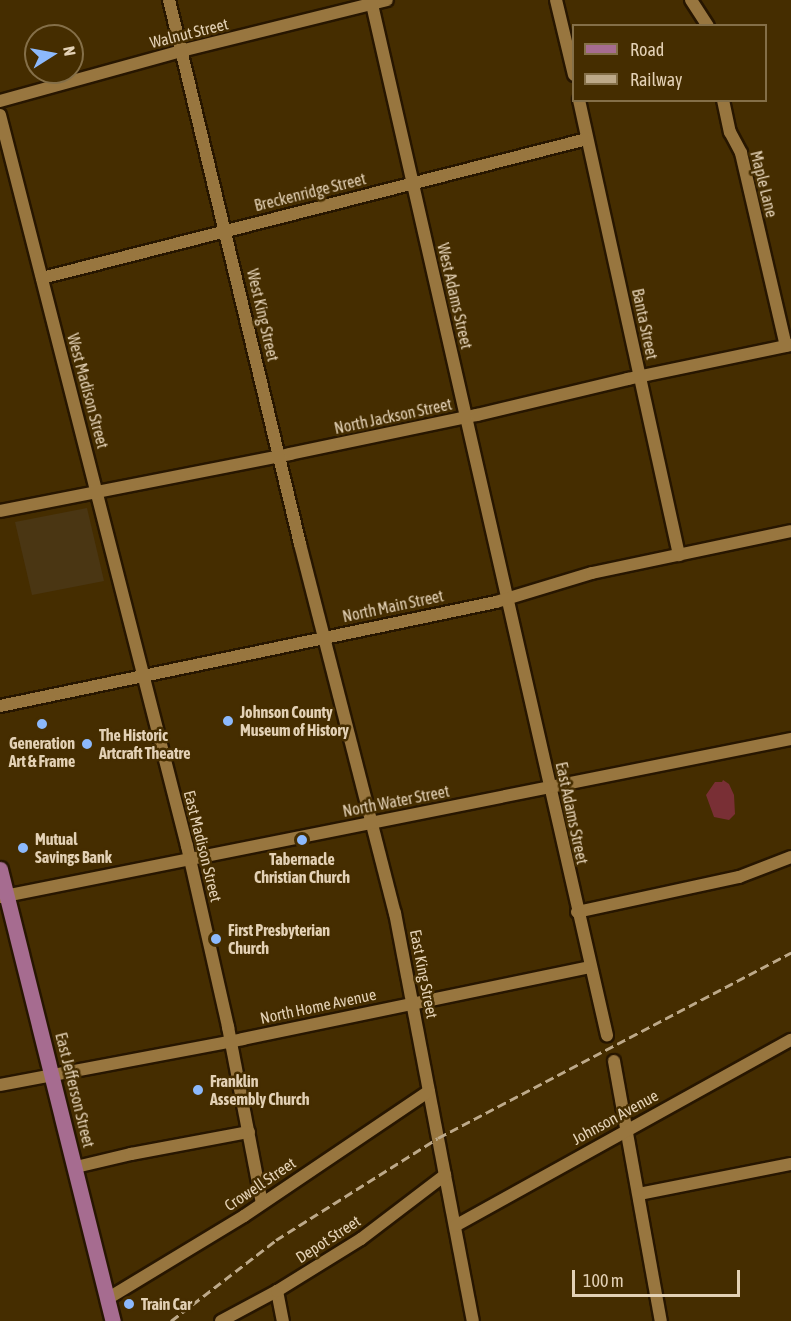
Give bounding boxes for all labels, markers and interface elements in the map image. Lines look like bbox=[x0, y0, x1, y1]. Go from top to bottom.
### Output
street label: Walnut Street bbox=[148, 14, 230, 52]
north arrow bbox=[24, 24, 84, 84]
legend bbox=[572, 24, 767, 102]
text: Road bbox=[630, 39, 664, 60]
text: N bbox=[60, 45, 79, 57]
text: Railway bbox=[630, 69, 682, 90]
street label: Maple Lane bbox=[746, 149, 782, 219]
street label: Breckenridge Street bbox=[252, 169, 368, 215]
street label: West Adams Street bbox=[433, 241, 477, 351]
street label: West King Street bbox=[243, 267, 283, 363]
street label: Banta Street bbox=[628, 287, 662, 361]
street label: West Madison Street bbox=[63, 331, 113, 451]
street label: North Jackson Street bbox=[332, 394, 454, 438]
street label: North Main Street bbox=[341, 586, 445, 626]
place label: Johnson County Museum of History bbox=[240, 702, 349, 740]
marker: Johnson County Museum of History bbox=[221, 714, 235, 728]
marker: Generation Art & Frame bbox=[35, 717, 49, 731]
place label: The Historic Artcraft Theatre bbox=[99, 725, 191, 763]
place label: Generation Art & Frame bbox=[9, 733, 75, 771]
marker: The Historic Artcraft Theatre bbox=[80, 737, 94, 751]
street label: East Adams Street bbox=[552, 760, 592, 866]
street label: North Water Street bbox=[341, 781, 451, 821]
street label: East Madison Street bbox=[180, 788, 226, 904]
place label: Mutual Savings Bank bbox=[35, 829, 112, 867]
marker: Tabernacle Christian Church bbox=[295, 833, 309, 847]
marker: Mutual Savings Bank bbox=[16, 841, 30, 855]
place label: Tabernacle Christian Church bbox=[254, 849, 350, 887]
place label: First Presbyterian Church bbox=[228, 920, 330, 958]
street label: East King Street bbox=[406, 928, 442, 1020]
marker: First Presbyterian Church bbox=[209, 932, 223, 946]
street label: North Home Avenue bbox=[258, 984, 378, 1028]
street label: East Jefferson Street bbox=[51, 1030, 99, 1150]
place label: Franklin Assembly Church bbox=[210, 1071, 309, 1109]
marker: Franklin Assembly Church bbox=[191, 1083, 205, 1097]
street label: Johnson Avenue bbox=[569, 1085, 661, 1149]
street label: Crowell Street bbox=[221, 1153, 299, 1215]
street label: Depot Street bbox=[292, 1211, 364, 1267]
scale bar bbox=[575, 1258, 743, 1296]
text: 100 m bbox=[583, 1270, 624, 1291]
place label: Train Car bbox=[141, 1294, 192, 1314]
marker: Train Car bbox=[122, 1297, 136, 1311]

